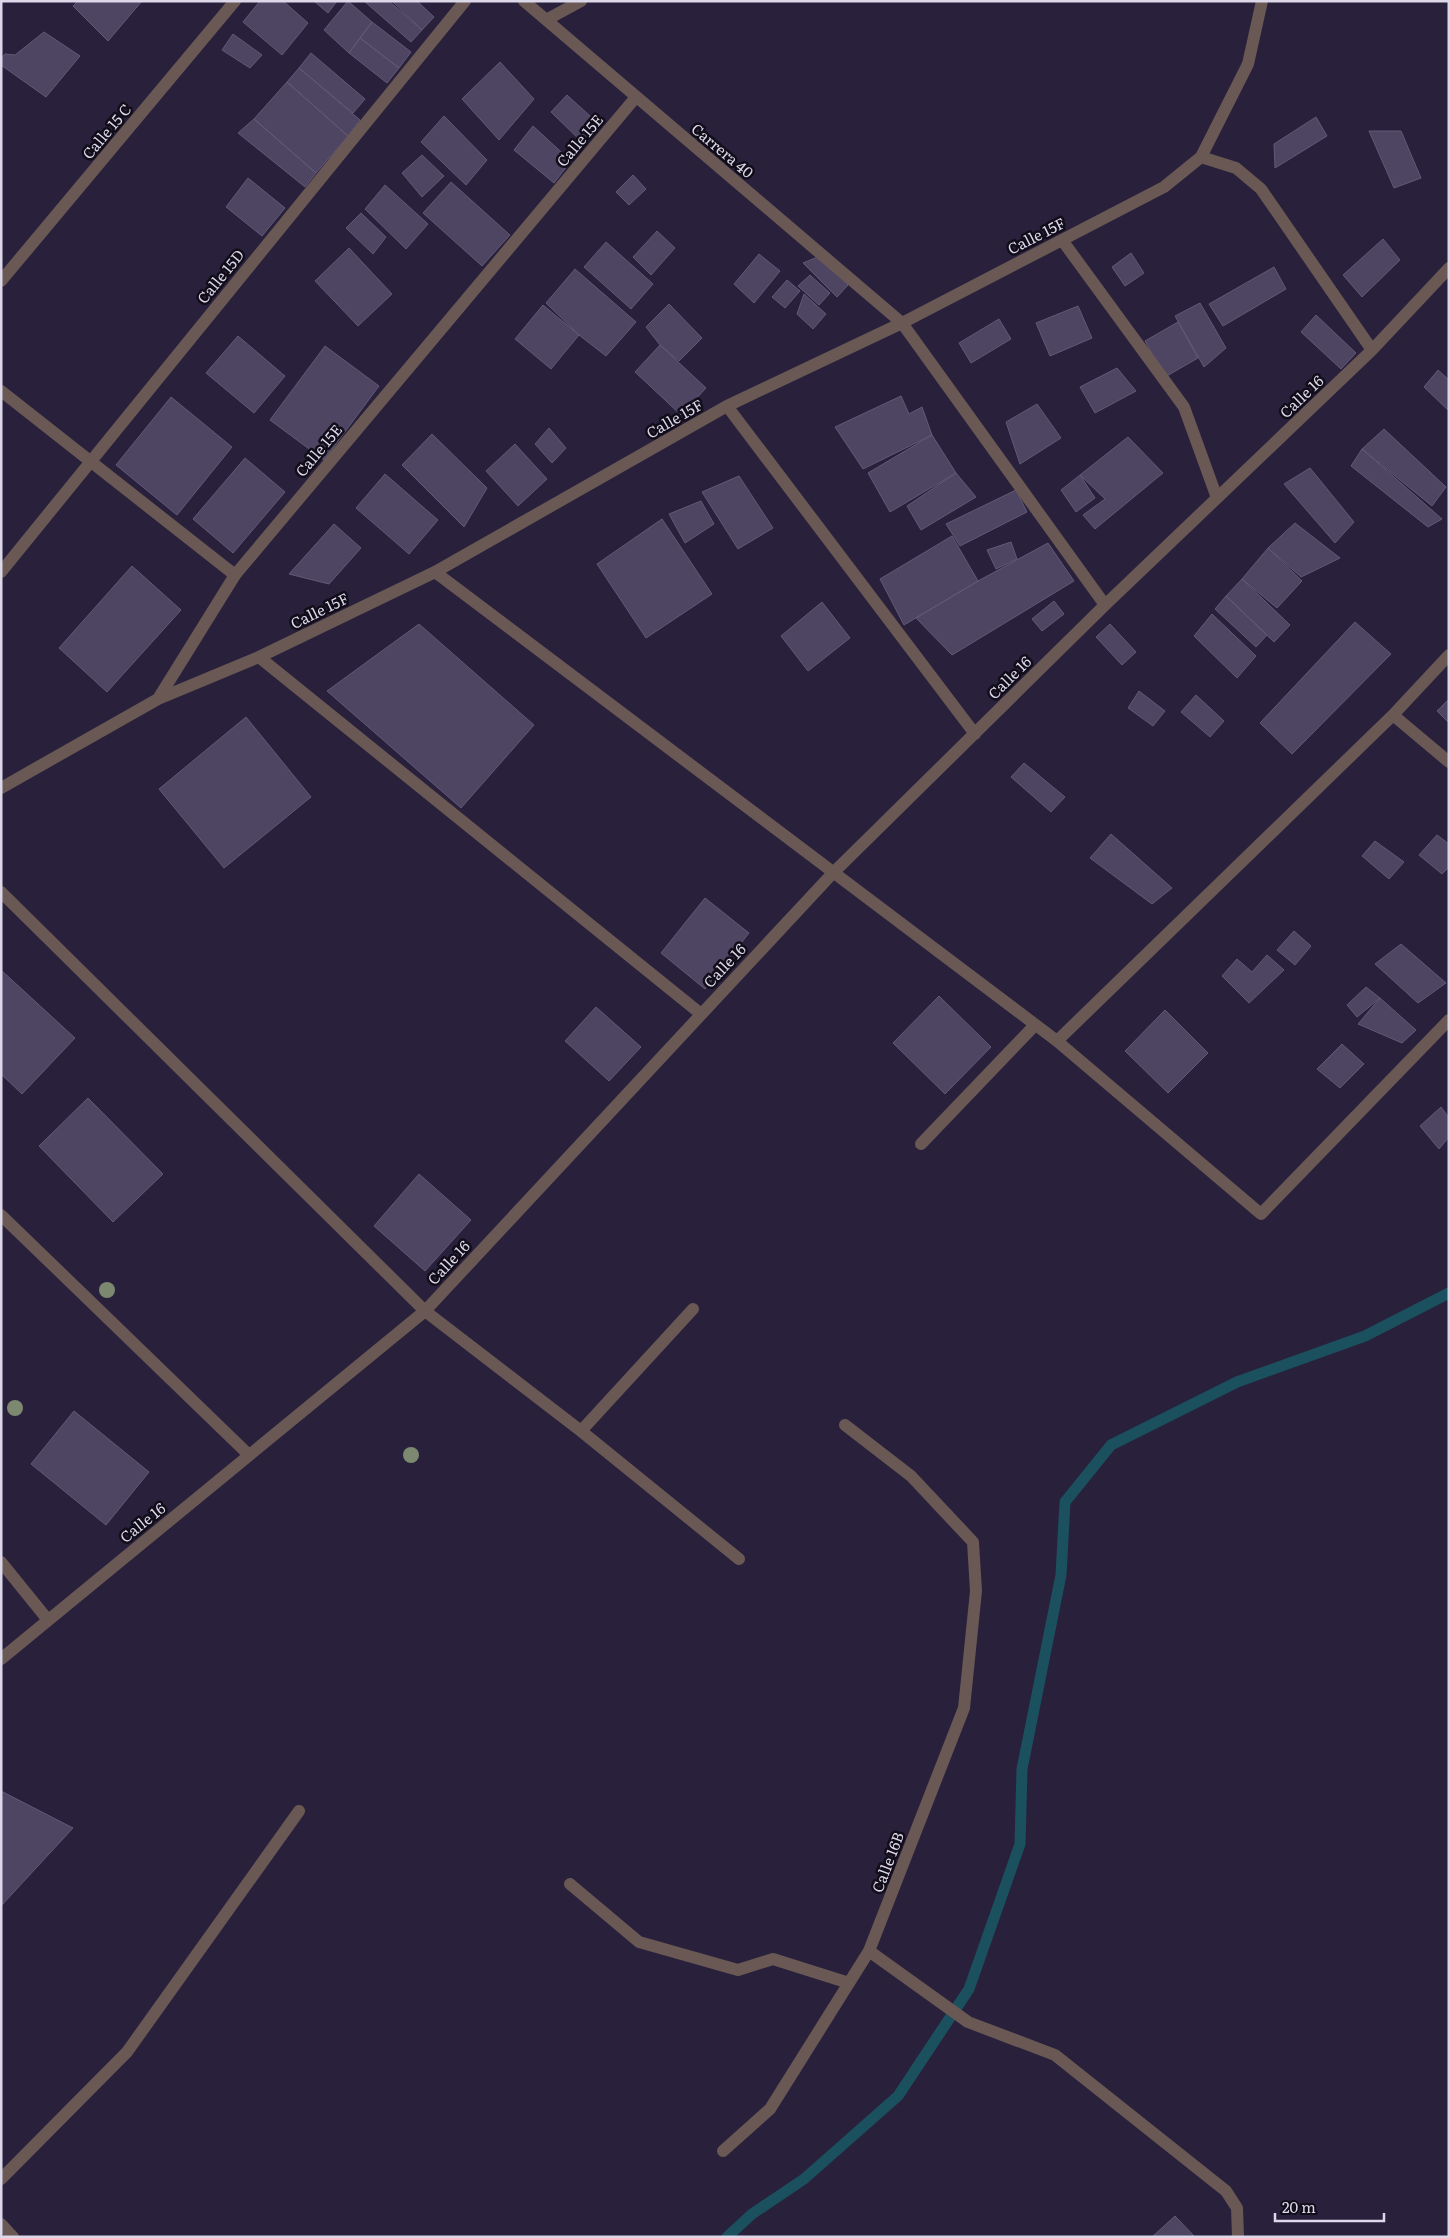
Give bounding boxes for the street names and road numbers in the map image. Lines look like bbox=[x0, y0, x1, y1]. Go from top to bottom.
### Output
street label: Calle 15 C bbox=[76, 98, 136, 164]
street label: Calle 15E bbox=[550, 109, 608, 171]
street label: Carrera 40 bbox=[687, 117, 759, 183]
street label: Calle 15F bbox=[1003, 211, 1069, 259]
street label: Calle 15D bbox=[191, 244, 249, 308]
street label: Calle 16 bbox=[1274, 369, 1328, 423]
street label: Calle 15F bbox=[641, 393, 707, 443]
street label: Calle 15E bbox=[289, 419, 347, 481]
street label: Calle 15F bbox=[286, 586, 352, 634]
street label: Calle 16 bbox=[982, 650, 1036, 704]
street label: Calle 16 bbox=[697, 938, 751, 992]
street label: Calle 16 bbox=[421, 1235, 475, 1289]
street label: Calle 16 bbox=[114, 1496, 170, 1548]
street label: Calle 16B bbox=[865, 1828, 909, 1896]

